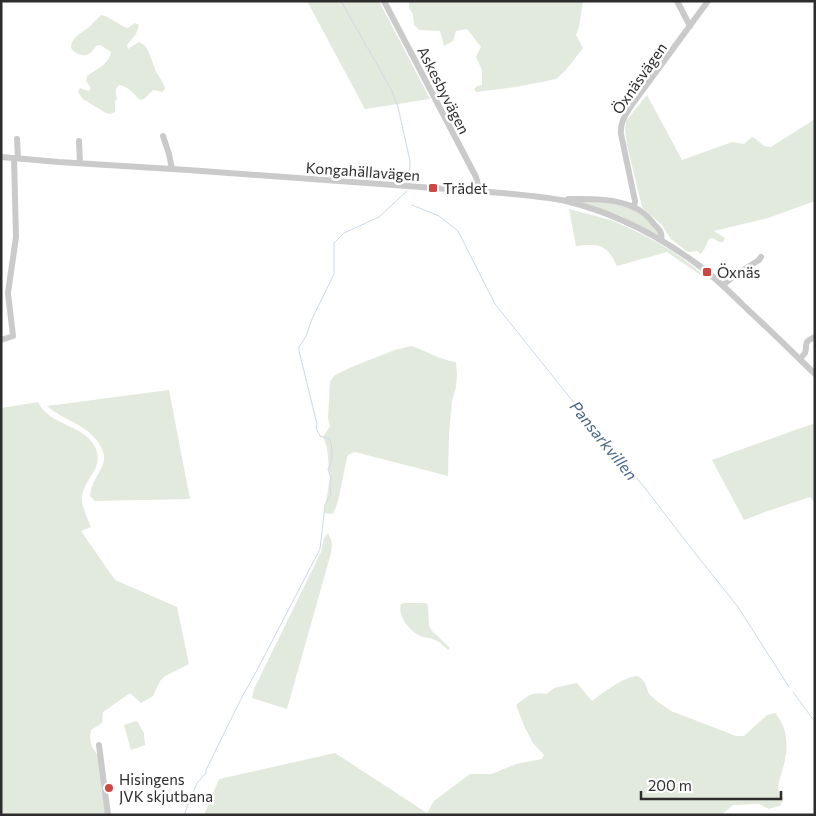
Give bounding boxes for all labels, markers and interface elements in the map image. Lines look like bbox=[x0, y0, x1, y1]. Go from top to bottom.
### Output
street label: Öxnäsvägen bbox=[608, 39, 670, 117]
street label: Askesbyvägen bbox=[414, 43, 474, 137]
street label: Kongahällavägen bbox=[305, 158, 421, 184]
place label: Trädet bbox=[443, 179, 488, 197]
marker: Trädet bbox=[427, 182, 439, 194]
place label: Öxnäs bbox=[717, 263, 760, 281]
marker: Öxnäs bbox=[701, 266, 713, 278]
water label: Pansarkvillen bbox=[566, 397, 642, 483]
scale bar bbox=[641, 768, 781, 800]
place label: Hisingens JVK skjutbana bbox=[119, 770, 213, 805]
text: 200 m bbox=[648, 776, 692, 794]
marker: Hisingens JVK skjutbana bbox=[103, 782, 115, 794]

